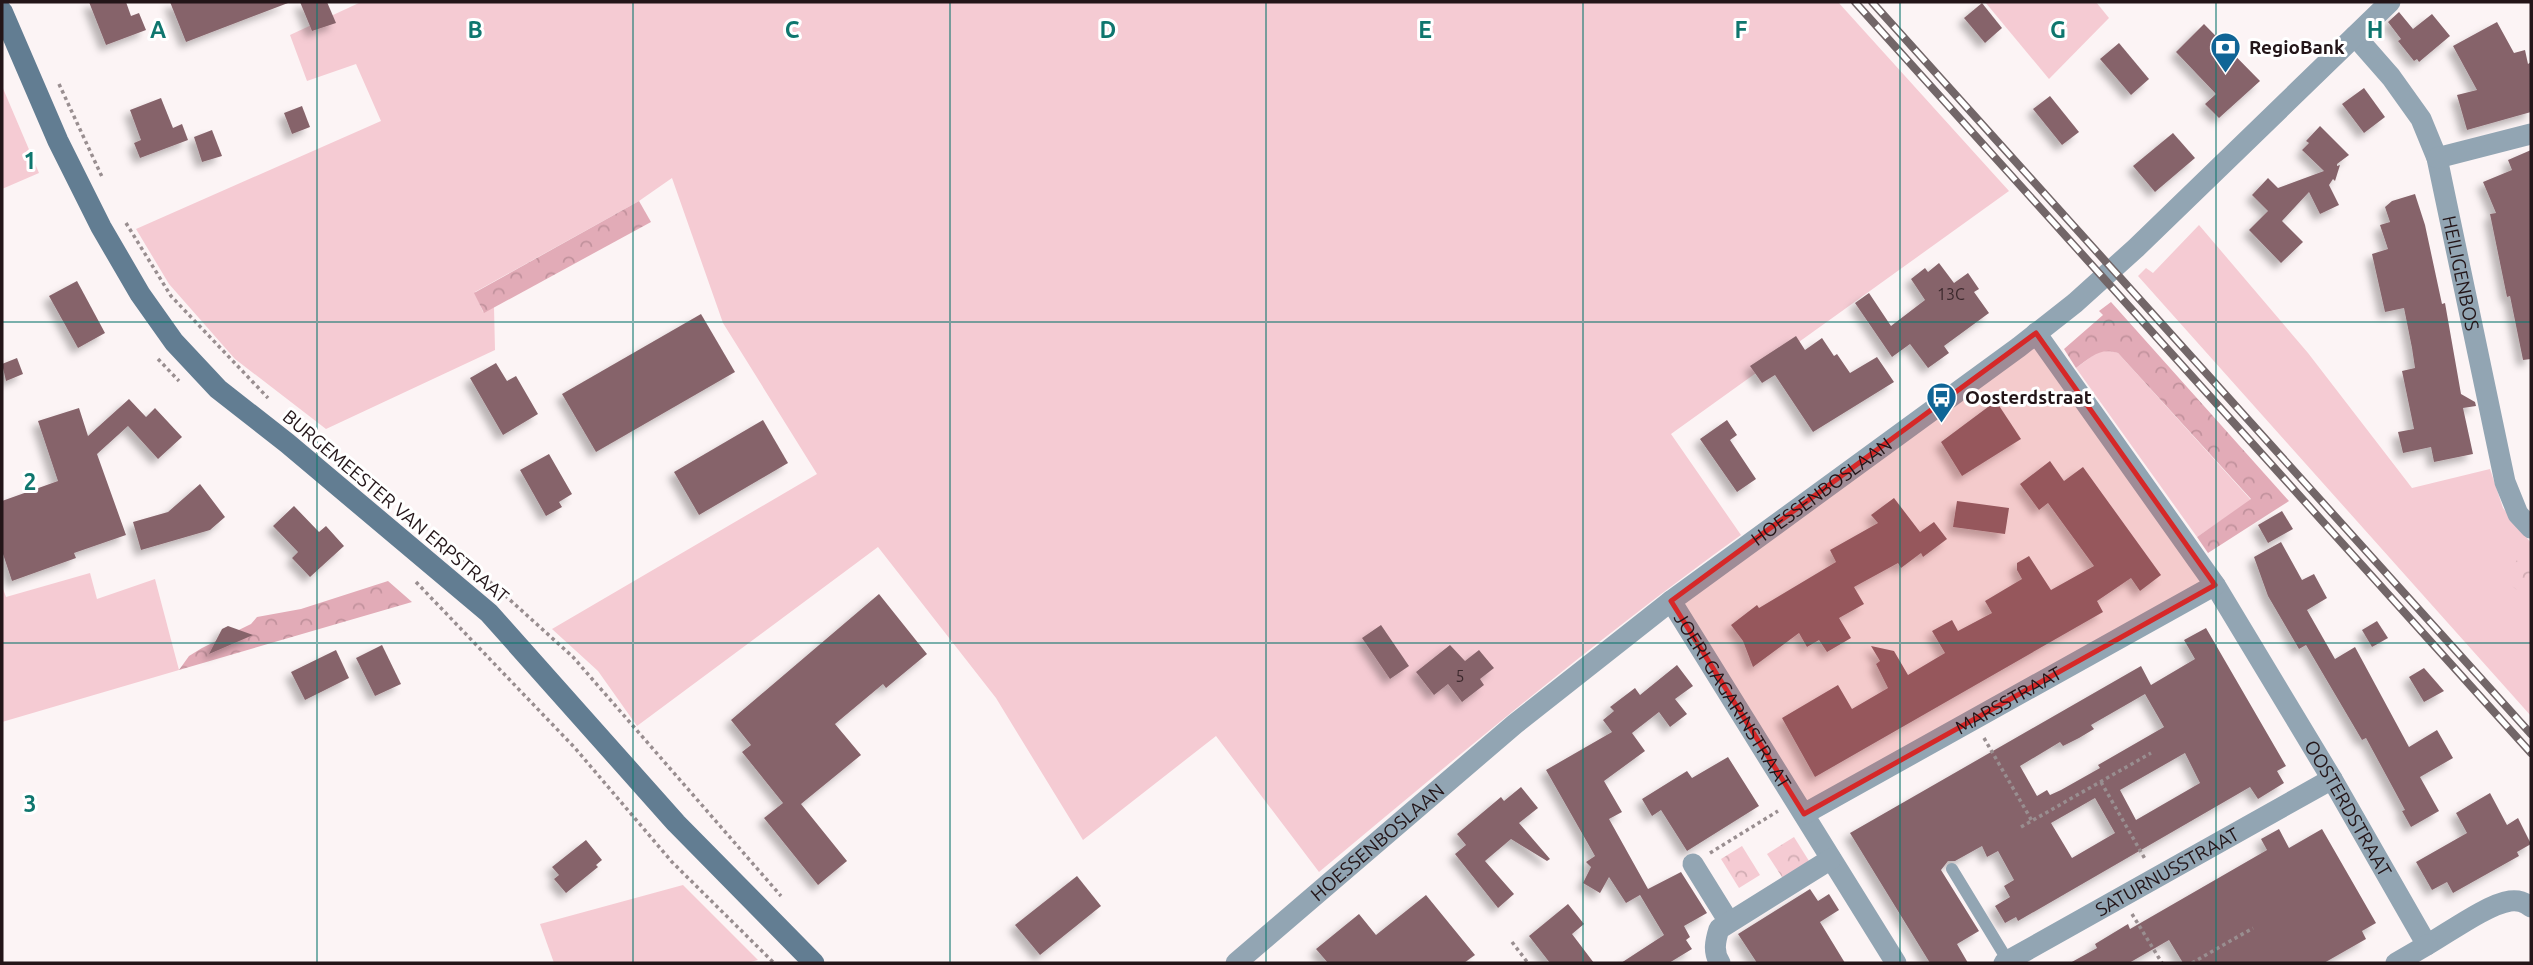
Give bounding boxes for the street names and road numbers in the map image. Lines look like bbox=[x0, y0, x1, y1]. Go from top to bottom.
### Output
street label: HEILIGENBOS bbox=[2438, 214, 2484, 333]
street label: BURGEMEESTER VAN ERPSTRAAT bbox=[279, 405, 514, 607]
street label: HOESSENBOSLAAN bbox=[1747, 433, 1896, 550]
street label: JOERI GAGARINSTRAAT bbox=[1670, 608, 1796, 793]
street label: MARSSTRAAT bbox=[1951, 661, 2066, 739]
street label: OOSTERDSTRAAT bbox=[2300, 736, 2396, 880]
street label: HOESSENBOSLAAN bbox=[1306, 779, 1449, 905]
street label: SATURNUSSTRAAT bbox=[2092, 822, 2243, 920]

